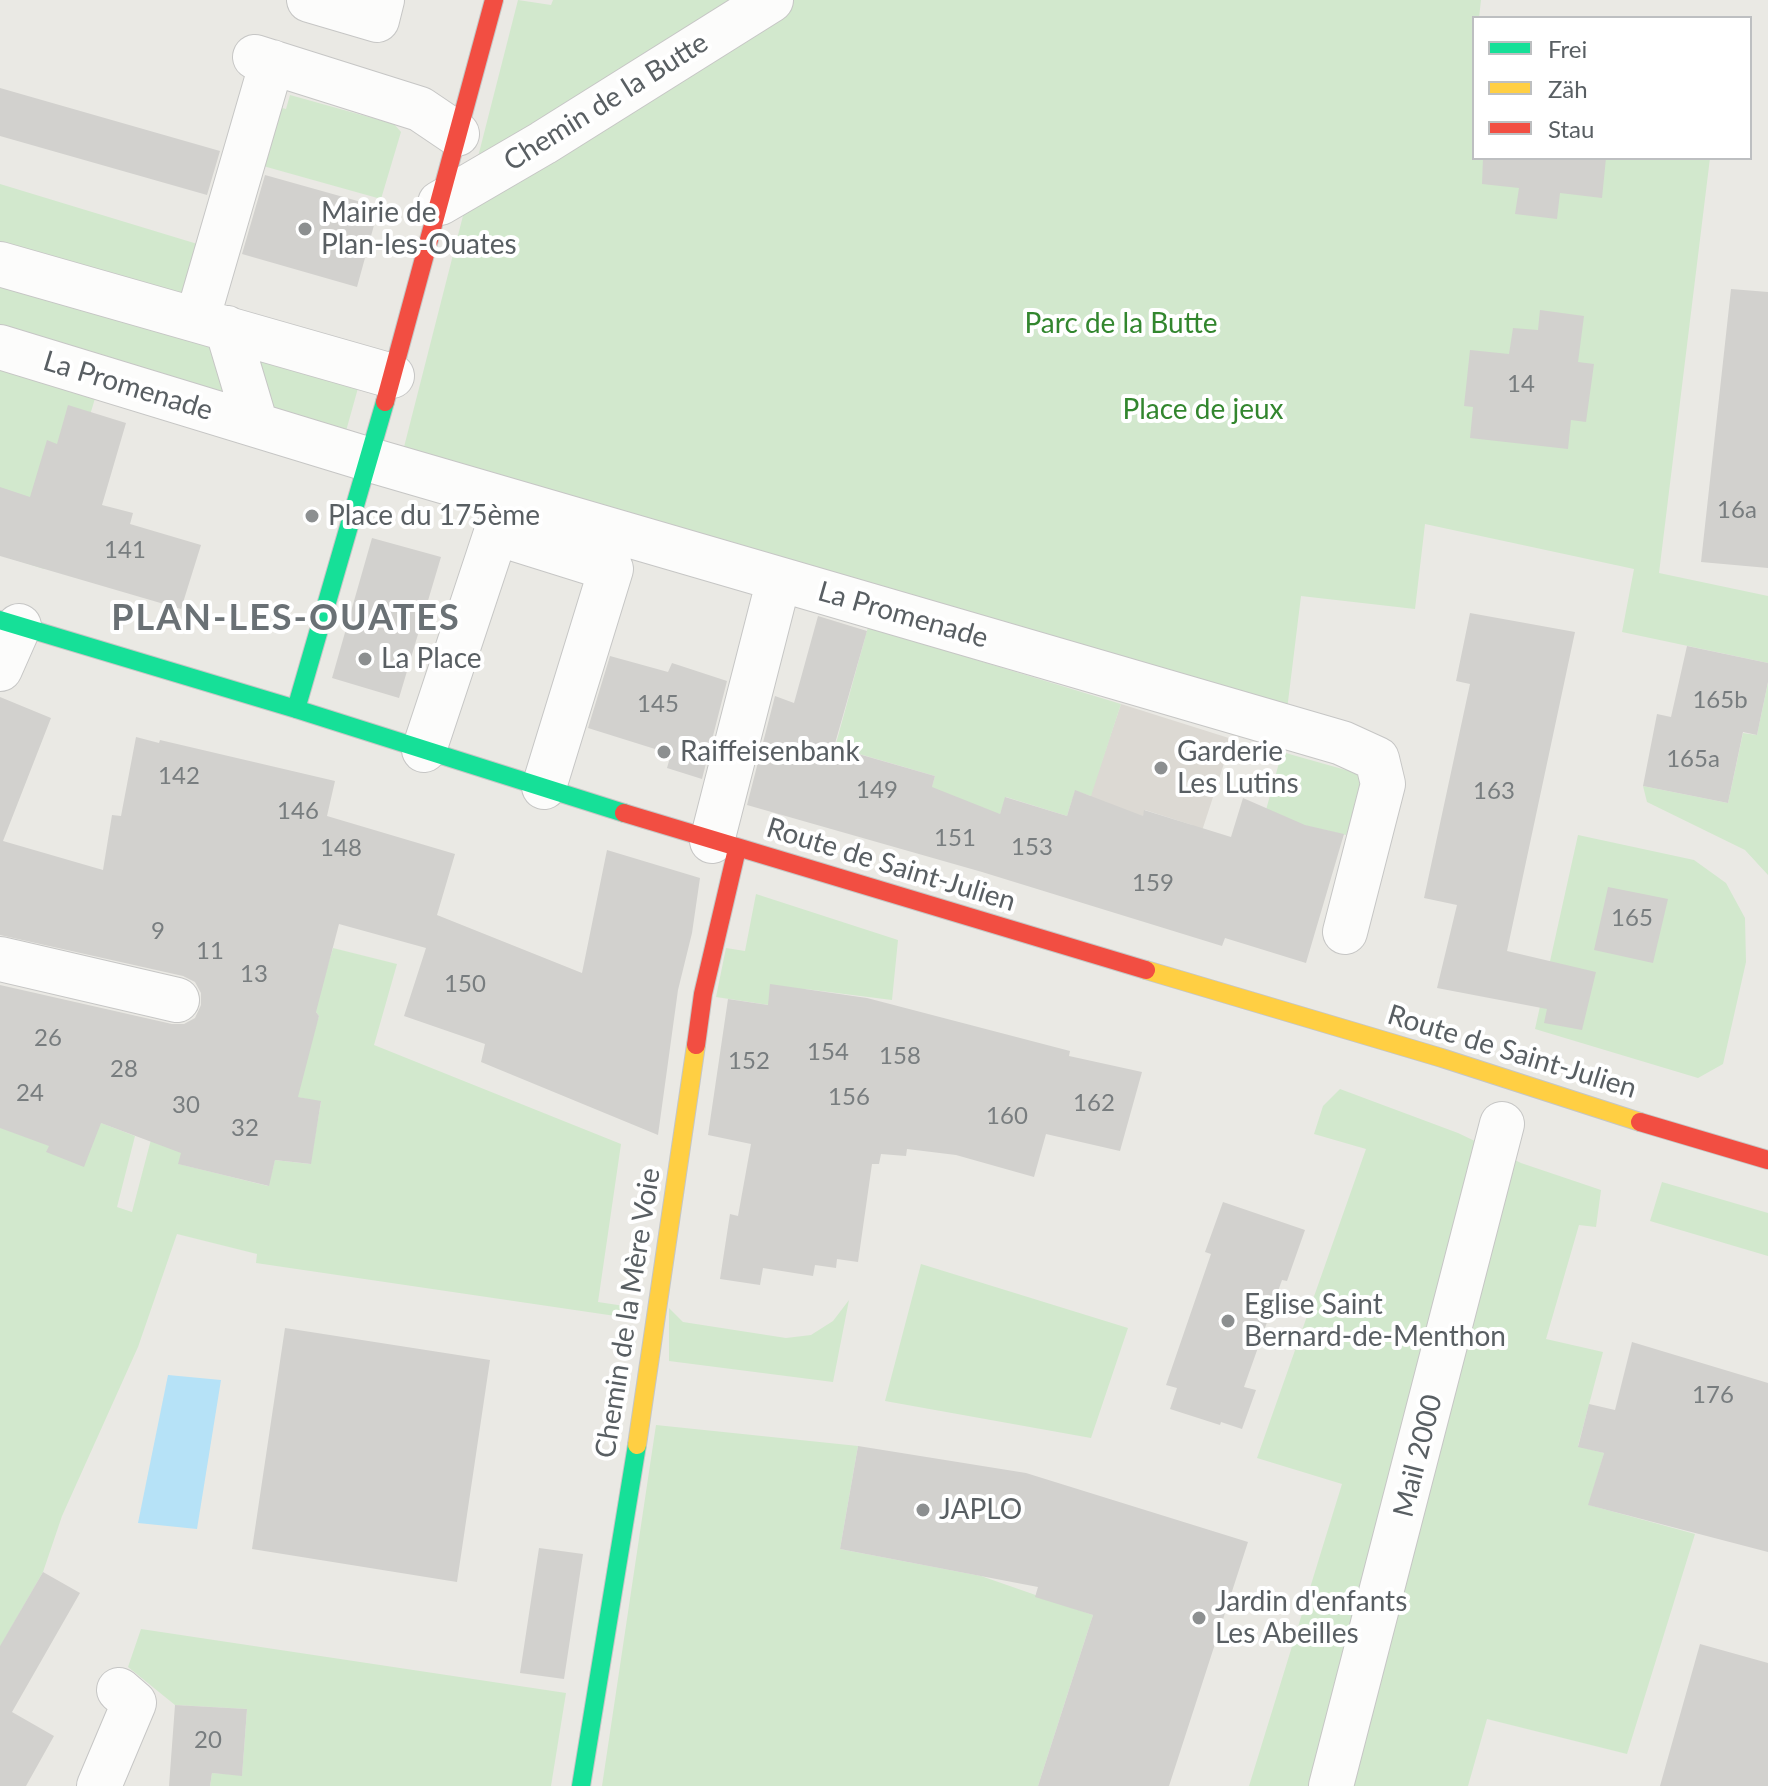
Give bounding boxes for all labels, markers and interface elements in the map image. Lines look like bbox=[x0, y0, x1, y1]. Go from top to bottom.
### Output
legend bbox=[1472, 16, 1752, 160]
street label: Chemin de la Butte bbox=[498, 26, 714, 178]
text: Frei bbox=[1548, 34, 1587, 63]
text: Zäh bbox=[1548, 74, 1588, 103]
text: Stau bbox=[1548, 114, 1594, 143]
place label: Mairie de Plan-les-Ouates bbox=[321, 196, 517, 262]
marker: Mairie de Plan-les-Ouates bbox=[296, 220, 314, 238]
park label: Parc de la Butte bbox=[1024, 307, 1218, 341]
street label: La Promenade bbox=[39, 344, 217, 428]
house number: 14 bbox=[1507, 370, 1535, 398]
park label: Place de jeux bbox=[1122, 393, 1284, 427]
house number: 16a bbox=[1717, 496, 1757, 524]
place label: Place du 175ème bbox=[328, 499, 540, 533]
marker: Place du 175ème bbox=[303, 507, 321, 525]
house number: 141 bbox=[104, 536, 146, 564]
street label: La Promenade bbox=[814, 575, 992, 655]
district label: PLAN-LES-OUATES bbox=[111, 596, 461, 640]
place label: La Place bbox=[381, 642, 482, 676]
marker: La Place bbox=[356, 650, 374, 668]
house number: 165b bbox=[1692, 686, 1748, 714]
house number: 145 bbox=[637, 690, 679, 718]
place label: Raiffeisenbank bbox=[680, 735, 860, 769]
place label: Garderie Les Lutins bbox=[1177, 735, 1299, 801]
marker: Raiffeisenbank bbox=[655, 743, 673, 761]
house number: 165a bbox=[1666, 745, 1720, 773]
marker: Garderie Les Lutins bbox=[1152, 759, 1170, 777]
house number: 142 bbox=[158, 762, 200, 790]
house number: 149 bbox=[856, 776, 898, 804]
house number: 163 bbox=[1473, 777, 1515, 805]
house number: 146 bbox=[277, 797, 319, 825]
street label: Route de Saint-Julien bbox=[763, 811, 1019, 919]
house number: 151 bbox=[934, 824, 976, 852]
house number: 153 bbox=[1011, 833, 1053, 861]
house number: 148 bbox=[320, 834, 362, 862]
house number: 159 bbox=[1132, 869, 1174, 897]
house number: 165 bbox=[1611, 904, 1653, 932]
house number: 9 bbox=[151, 917, 165, 945]
house number: 11 bbox=[196, 937, 224, 965]
house number: 13 bbox=[240, 960, 268, 988]
house number: 150 bbox=[444, 970, 486, 998]
street label: Route de Saint-Julien bbox=[1384, 998, 1640, 1106]
house number: 26 bbox=[34, 1024, 62, 1052]
house number: 154 bbox=[807, 1038, 849, 1066]
house number: 158 bbox=[879, 1042, 921, 1070]
house number: 152 bbox=[728, 1047, 770, 1075]
house number: 28 bbox=[110, 1055, 138, 1083]
house number: 24 bbox=[16, 1079, 44, 1107]
house number: 156 bbox=[828, 1083, 870, 1111]
house number: 162 bbox=[1073, 1089, 1115, 1117]
house number: 30 bbox=[172, 1091, 200, 1119]
house number: 160 bbox=[986, 1102, 1028, 1130]
house number: 32 bbox=[231, 1114, 259, 1142]
street label: Chemin de la Mère Voie bbox=[588, 1166, 668, 1460]
place label: Eglise Saint Bernard-de-Menthon bbox=[1244, 1288, 1506, 1354]
marker: Eglise Saint Bernard-de-Menthon bbox=[1219, 1312, 1237, 1330]
house number: 176 bbox=[1692, 1381, 1734, 1409]
street label: Mail 2000 bbox=[1387, 1391, 1449, 1521]
place label: JAPLO bbox=[939, 1493, 1022, 1527]
marker: JAPLO bbox=[914, 1501, 932, 1519]
place label: Jardin d'enfants Les Abeilles bbox=[1215, 1585, 1407, 1651]
marker: Jardin d'enfants Les Abeilles bbox=[1190, 1609, 1208, 1627]
house number: 20 bbox=[194, 1726, 222, 1754]

